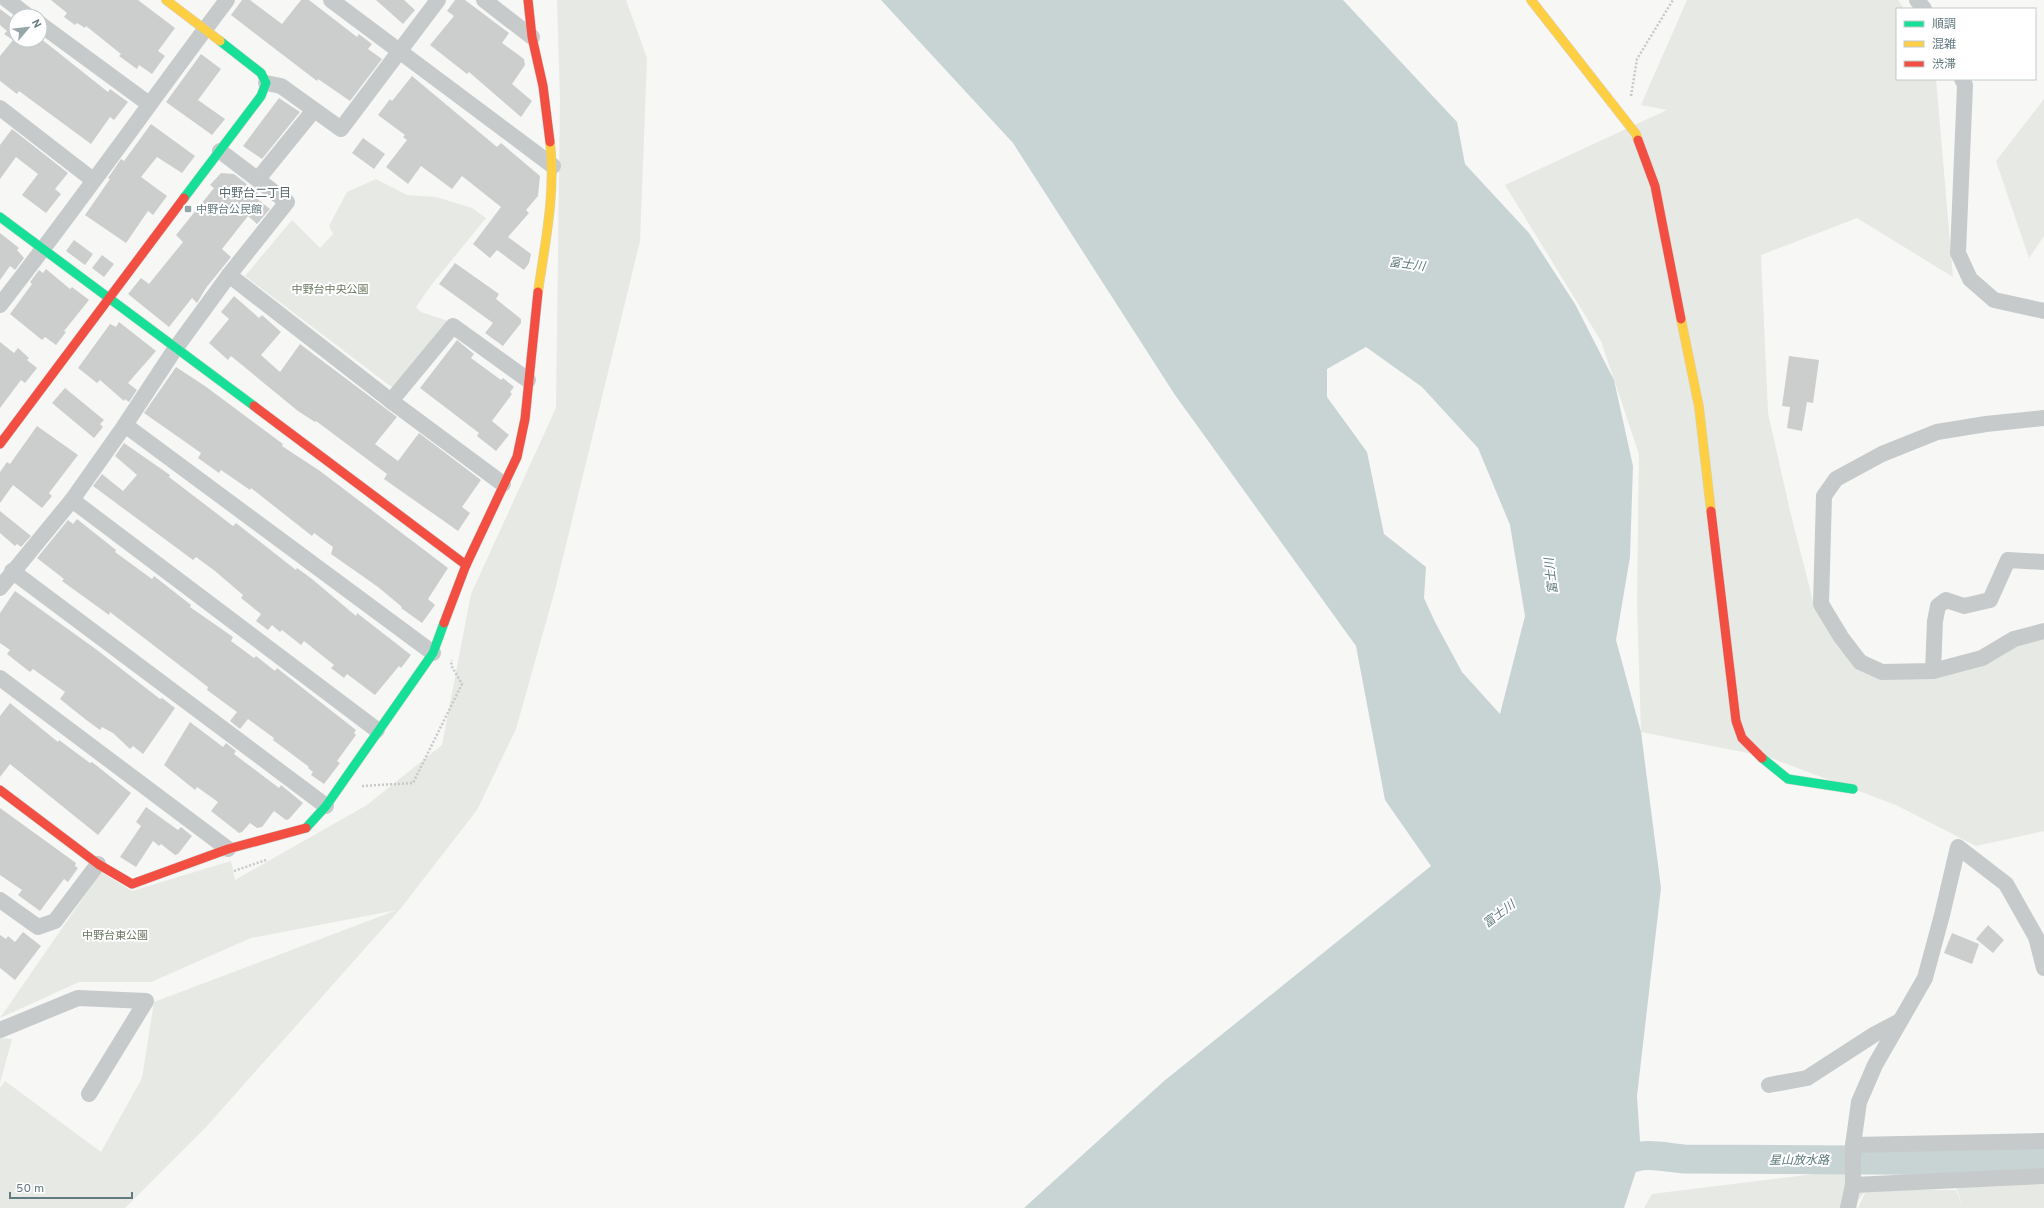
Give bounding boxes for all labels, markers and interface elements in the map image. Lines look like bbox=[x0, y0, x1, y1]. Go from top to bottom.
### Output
north arrow bbox=[8, 8, 48, 48]
legend bbox=[1896, 8, 2036, 80]
text: N bbox=[28, 17, 44, 31]
text: 順調 bbox=[1932, 17, 1956, 33]
text: 混雑 bbox=[1932, 37, 1956, 53]
text: 渋滞 bbox=[1932, 57, 1956, 73]
district label: 中野台二丁目 bbox=[219, 186, 291, 202]
place label: 中野台公民館 bbox=[196, 203, 262, 217]
marker: 中野台公民館 bbox=[183, 204, 193, 214]
water label: 富士川 bbox=[1388, 255, 1428, 276]
park label: 中野台中央公園 bbox=[292, 283, 369, 297]
water label: 富士川 bbox=[1542, 555, 1562, 595]
water label: 富士川 bbox=[1480, 896, 1520, 932]
park label: 中野台東公園 bbox=[82, 929, 148, 943]
water label: 星山放水路 bbox=[1769, 1153, 1830, 1169]
scale bar bbox=[10, 1174, 132, 1200]
text: 50 m bbox=[16, 1181, 44, 1197]

